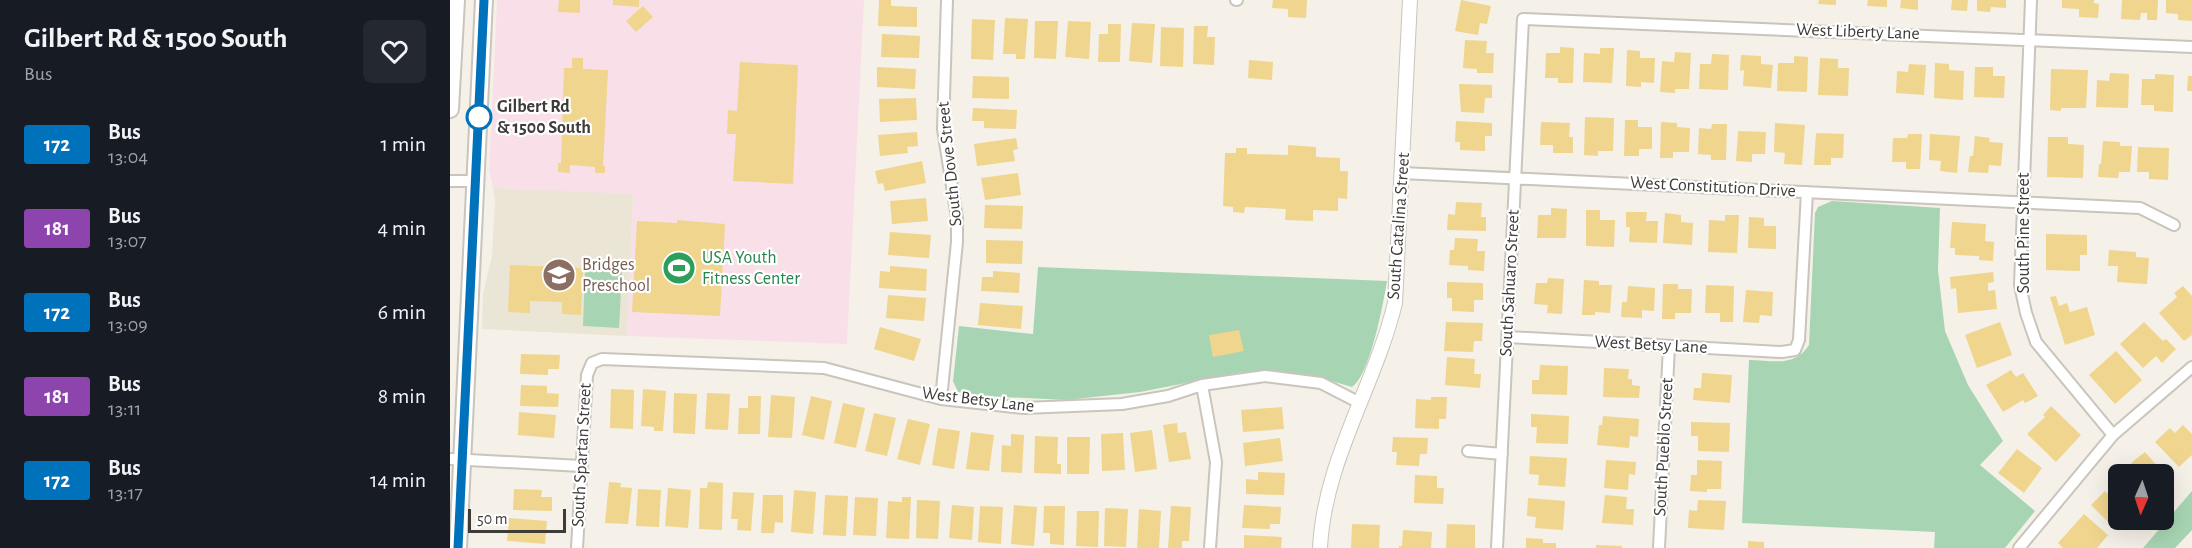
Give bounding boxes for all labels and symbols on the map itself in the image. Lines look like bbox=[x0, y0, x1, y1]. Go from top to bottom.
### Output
street label: West Liberty Lane bbox=[1796, 21, 1920, 43]
place label: Gilbert Rd & 1500 South bbox=[497, 98, 591, 137]
street label: South Dove Street bbox=[934, 100, 966, 227]
marker: Gilbert Rd & 1500 South bbox=[466, 104, 492, 130]
street label: South Catalina Street bbox=[1385, 151, 1413, 300]
street label: South Pine Street bbox=[2015, 172, 2033, 293]
street label: West Constitution Drive bbox=[1630, 174, 1796, 200]
street label: South Sahuaro Street bbox=[1497, 209, 1523, 357]
place label: USA Youth Fitness Center bbox=[702, 249, 800, 288]
sports icon: USA Youth Fitness Center bbox=[661, 250, 697, 286]
place label: Bridges Preschool bbox=[582, 256, 650, 295]
school or university icon: Bridges Preschool bbox=[541, 257, 577, 293]
street label: West Betsy Lane bbox=[1594, 333, 1708, 357]
street label: South Pueblo Street bbox=[1651, 377, 1677, 517]
street label: South Spartan Street bbox=[569, 382, 595, 528]
street label: West Betsy Lane bbox=[921, 384, 1035, 416]
north arrow bbox=[2108, 464, 2174, 530]
scale bar bbox=[468, 506, 566, 534]

